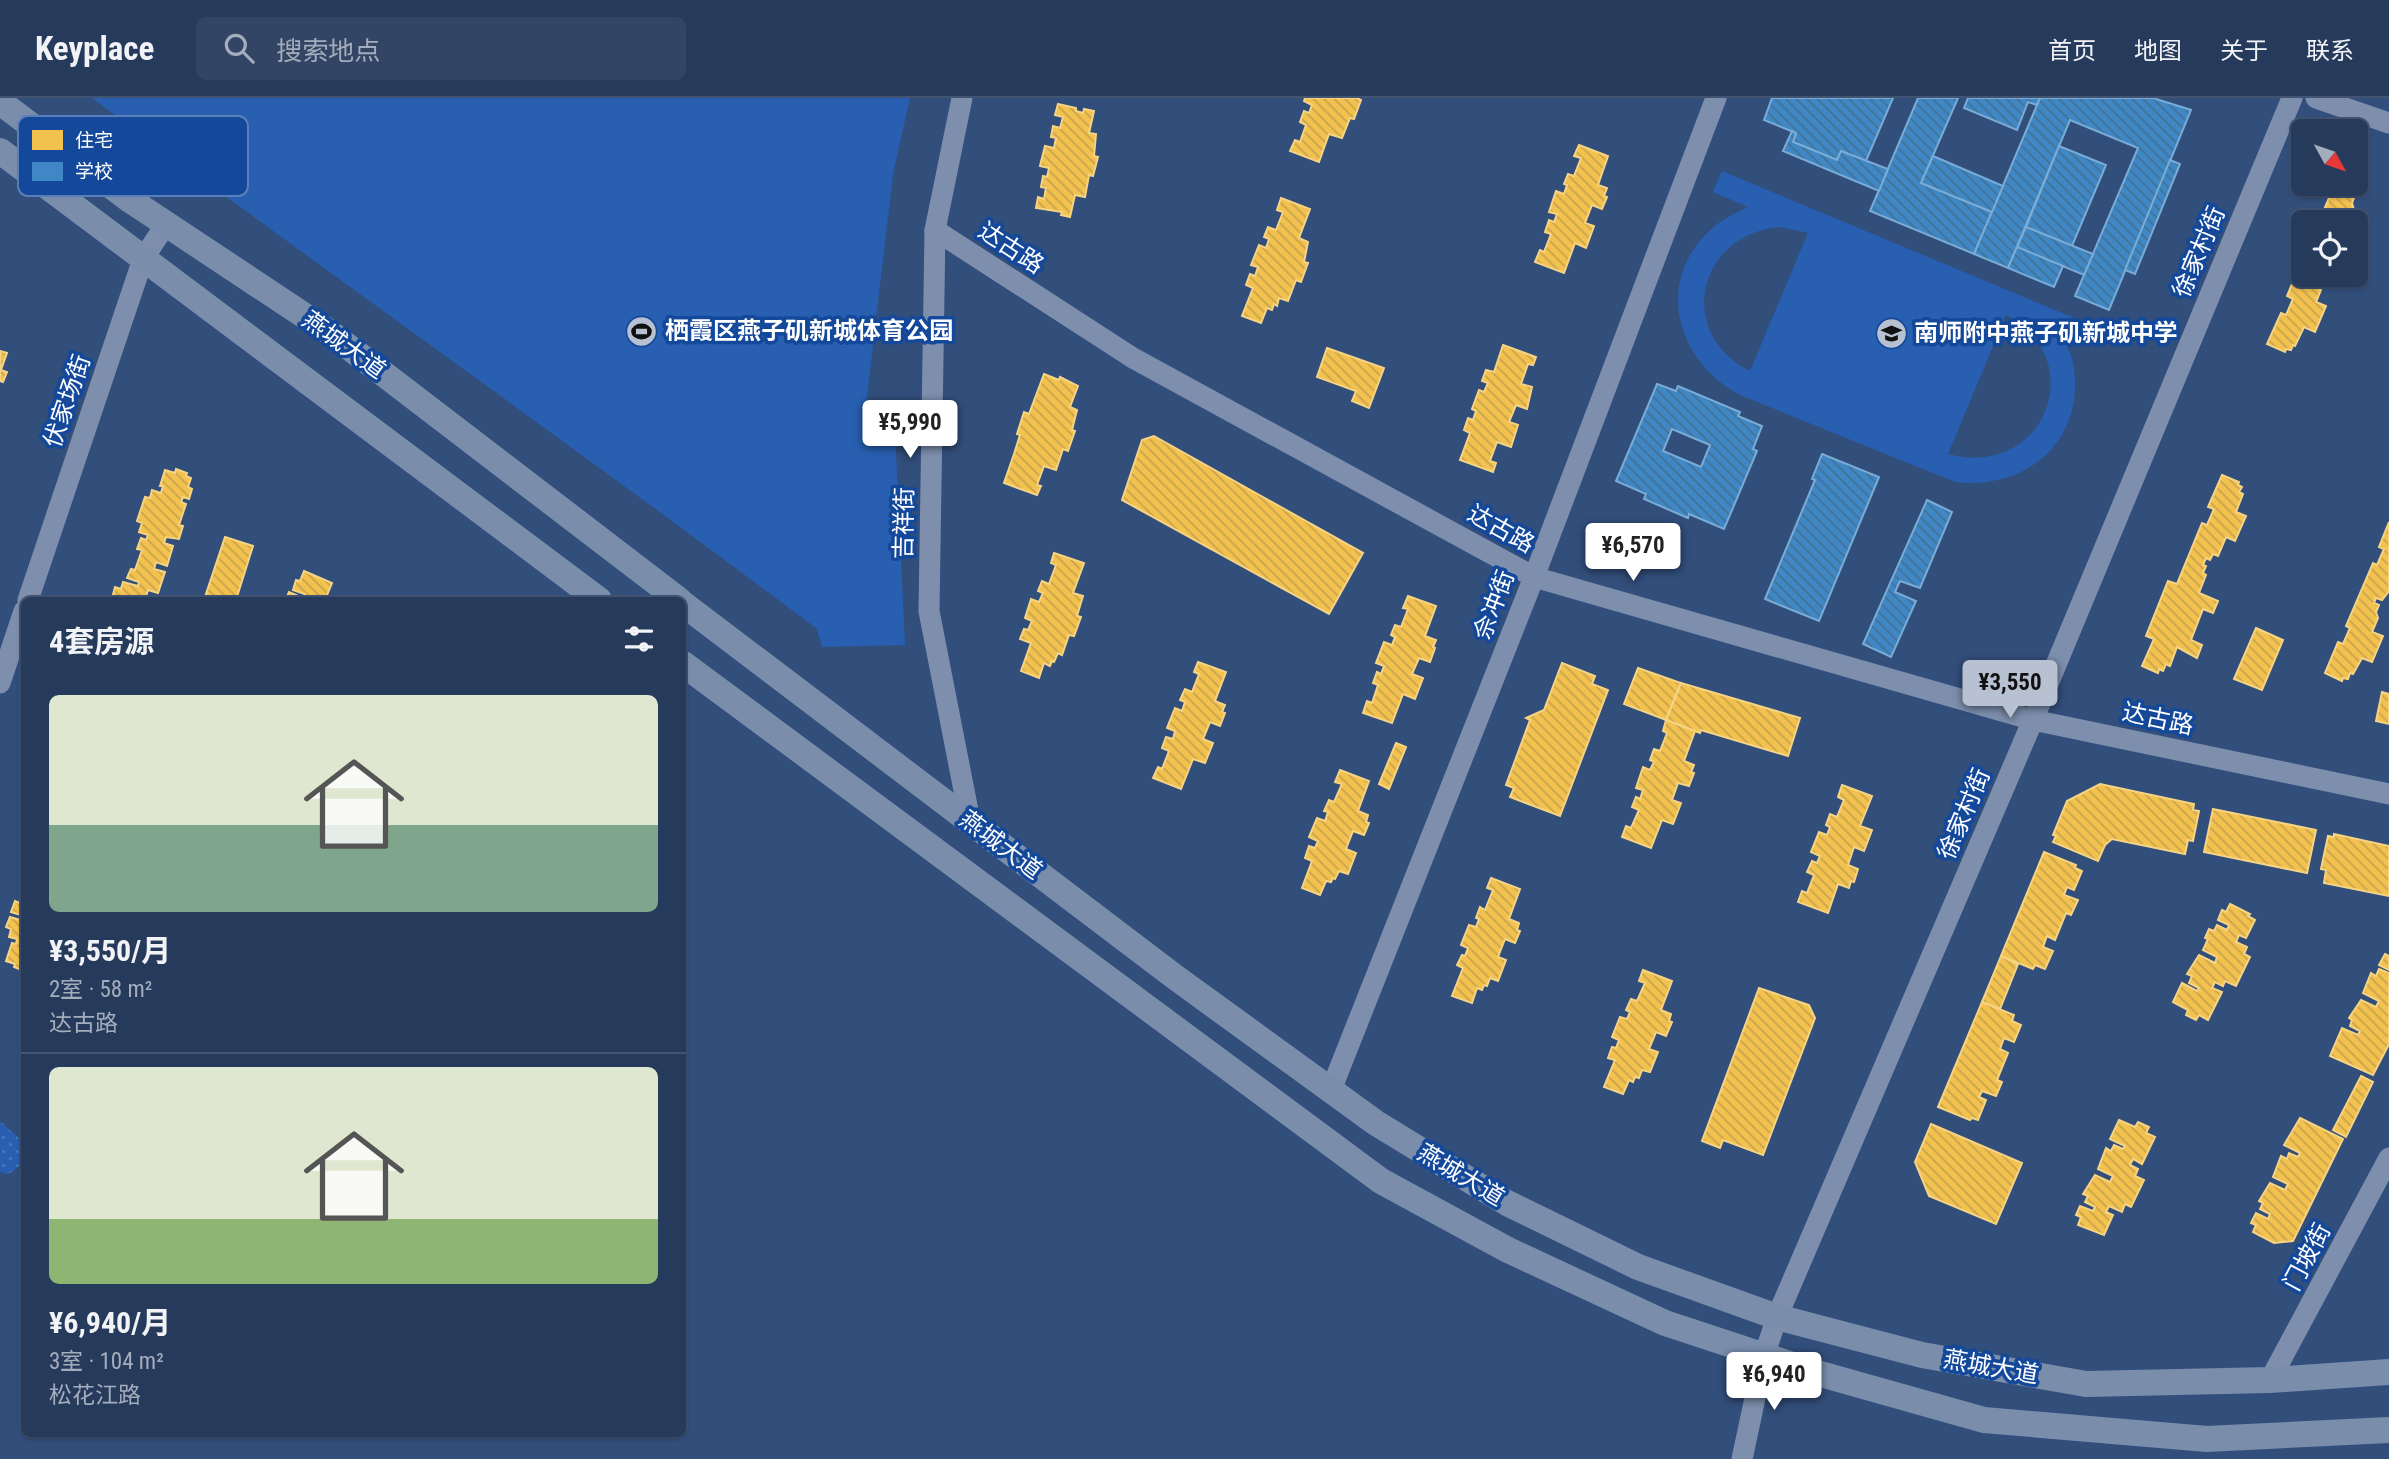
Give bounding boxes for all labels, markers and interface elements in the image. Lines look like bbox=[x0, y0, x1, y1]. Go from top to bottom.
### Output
search box bbox=[196, 17, 686, 80]
text: Keyplace bbox=[35, 29, 154, 68]
icon: search bbox=[220, 29, 258, 67]
text: 搜索地点 bbox=[276, 36, 380, 66]
text: 首页 bbox=[2048, 37, 2096, 65]
text: 地图 bbox=[2134, 37, 2182, 65]
text: 关于 bbox=[2220, 37, 2268, 65]
text: 联系 bbox=[2306, 37, 2354, 65]
legend bbox=[18, 116, 248, 196]
north arrow bbox=[2291, 119, 2368, 196]
map controls bbox=[2291, 119, 2368, 287]
text: 住宅 bbox=[75, 129, 113, 152]
text: 学校 bbox=[75, 160, 113, 183]
street label: 徐家村街 bbox=[2167, 202, 2231, 302]
button: locate bbox=[2291, 210, 2368, 287]
street label: 达古路 bbox=[973, 217, 1049, 279]
street label: 燕城大道 bbox=[297, 305, 391, 385]
sports icon: 栖霞区燕子矶新城体育公园 bbox=[625, 314, 659, 348]
school or university icon: 南师附中燕子矶新城中学 bbox=[1874, 316, 1908, 350]
place label: 栖霞区燕子矶新城体育公园 bbox=[665, 317, 953, 345]
place label: 南师附中燕子矶新城中学 bbox=[1914, 319, 2178, 347]
street label: 伏家场街 bbox=[38, 351, 96, 451]
pin: ¥5,990 bbox=[853, 400, 967, 460]
text: ¥5,990 bbox=[878, 409, 942, 436]
street label: 吉祥街 bbox=[889, 487, 919, 559]
street label: 达古路 bbox=[1463, 499, 1539, 559]
pin: ¥6,570 bbox=[1576, 524, 1690, 583]
text: ¥6,570 bbox=[1601, 532, 1665, 559]
street label: 佘冲街 bbox=[1468, 566, 1520, 644]
icon: filters bbox=[620, 620, 658, 658]
text: 4套房源 bbox=[49, 624, 154, 659]
pin: ¥3,550 bbox=[1953, 660, 2067, 720]
text: ¥3,550 bbox=[1978, 669, 2042, 696]
street label: 达古路 bbox=[2120, 698, 2196, 740]
icon: home bbox=[291, 741, 417, 867]
street label: 徐家村街 bbox=[1932, 764, 1996, 864]
street label: 燕城大道 bbox=[954, 805, 1048, 885]
text: ¥3,550/月 bbox=[49, 933, 171, 968]
text: 2室 · 58 m² bbox=[49, 976, 152, 1003]
text: 达古路 bbox=[49, 1010, 118, 1037]
icon: home bbox=[291, 1113, 417, 1239]
street label: 燕城大道 bbox=[1413, 1138, 1509, 1212]
street label: 门坡街 bbox=[2278, 1219, 2336, 1295]
text: ¥6,940/月 bbox=[49, 1305, 171, 1340]
street label: 燕城大道 bbox=[1941, 1345, 2041, 1389]
text: 3室 · 104 m² bbox=[49, 1348, 164, 1375]
pin: ¥6,940 bbox=[1717, 1352, 1831, 1412]
text: ¥6,940 bbox=[1742, 1361, 1806, 1388]
text: 松花江路 bbox=[49, 1382, 141, 1409]

